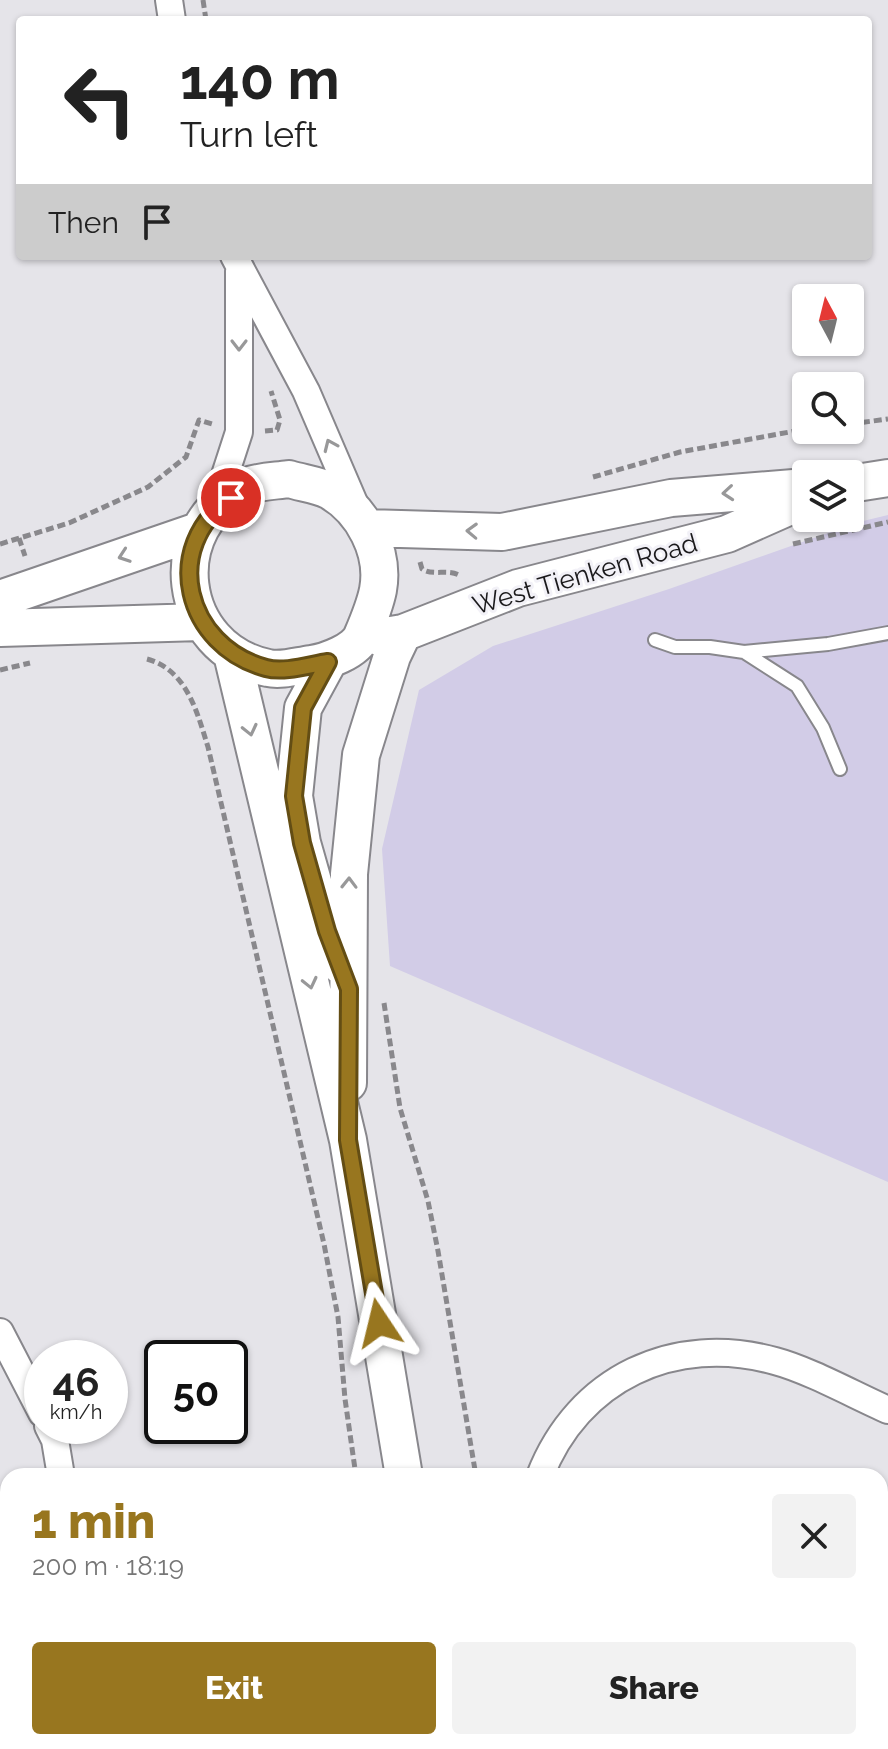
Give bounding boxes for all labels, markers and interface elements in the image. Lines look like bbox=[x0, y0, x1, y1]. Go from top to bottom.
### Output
text: 140 m bbox=[180, 46, 340, 112]
icon: left bbox=[48, 48, 152, 152]
text: Turn left bbox=[180, 113, 318, 155]
icon: arrive bbox=[135, 200, 179, 244]
text: Then bbox=[48, 205, 119, 240]
north arrow bbox=[792, 284, 864, 356]
map controls bbox=[792, 284, 864, 532]
one-way arrow bbox=[230, 339, 248, 352]
button: search bbox=[792, 372, 864, 444]
one-way arrow bbox=[323, 439, 339, 454]
button: layers bbox=[792, 460, 864, 532]
pin bbox=[197, 464, 265, 532]
icon: arrive bbox=[209, 476, 253, 520]
one-way arrow bbox=[721, 485, 734, 502]
one-way arrow bbox=[465, 523, 478, 540]
street label: West Tienken Road bbox=[469, 528, 701, 620]
one-way arrow bbox=[118, 547, 132, 563]
one-way arrow bbox=[241, 722, 258, 736]
one-way arrow bbox=[340, 876, 358, 889]
one-way arrow bbox=[301, 975, 318, 989]
position arrow bbox=[337, 1281, 421, 1365]
speed limit sign: 50 bbox=[144, 1340, 248, 1444]
text: 46 bbox=[52, 1358, 100, 1405]
text: km/h bbox=[50, 1400, 102, 1424]
text: 1 min bbox=[32, 1493, 155, 1549]
button: close bbox=[772, 1494, 856, 1578]
text: 200 m · 18:19 bbox=[32, 1551, 184, 1581]
button: Exit bbox=[32, 1642, 436, 1734]
button: Share bbox=[452, 1642, 856, 1734]

